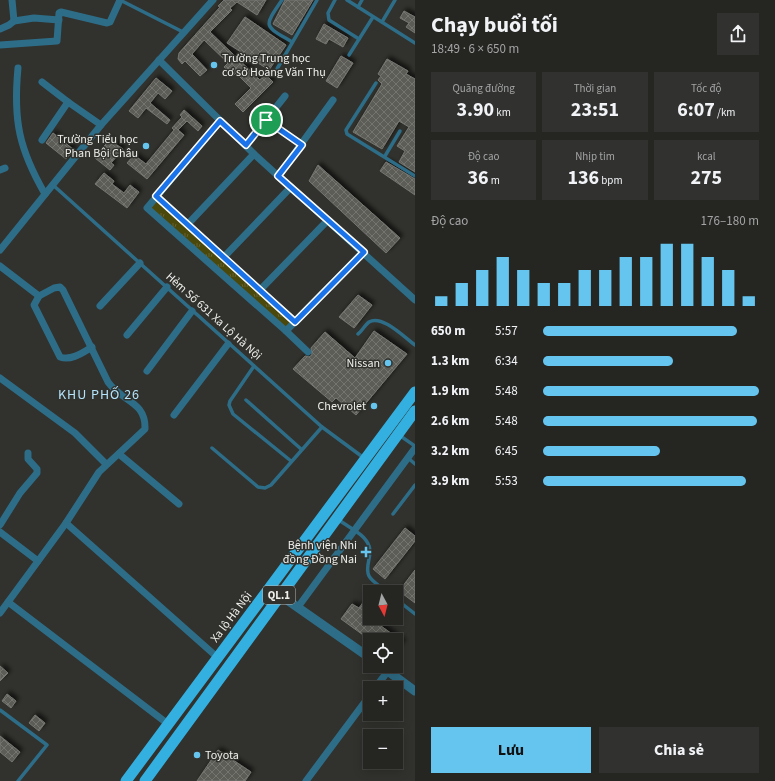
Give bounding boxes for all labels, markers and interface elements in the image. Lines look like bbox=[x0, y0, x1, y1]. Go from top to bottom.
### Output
text: Chạy buổi tối bbox=[431, 9, 558, 41]
button: share bbox=[717, 13, 759, 55]
text: 18:49 · 6 × 650 m bbox=[431, 40, 519, 58]
place label: Trường Trung học cơ sở Hoàng Văn Thụ bbox=[222, 50, 326, 81]
marker: Trường Trung học cơ sở Hoàng Văn Thụ bbox=[209, 60, 219, 70]
text: Quãng đường bbox=[453, 81, 515, 96]
text: Thời gian bbox=[574, 81, 616, 96]
text: Tốc độ bbox=[691, 81, 722, 96]
text: 3.90 bbox=[456, 96, 494, 124]
text: 23:51 bbox=[571, 96, 619, 124]
text: 6:07 bbox=[677, 96, 715, 124]
pin bbox=[249, 103, 283, 137]
text: km bbox=[494, 105, 511, 120]
text: /km bbox=[715, 105, 735, 120]
icon: arrive bbox=[255, 109, 277, 131]
place label: Trường Tiểu học Phan Bội Châu bbox=[57, 131, 139, 162]
marker: Trường Tiểu học Phan Bội Châu bbox=[141, 141, 151, 151]
text: Độ cao bbox=[468, 149, 499, 164]
text: Nhịp tim bbox=[575, 149, 615, 164]
text: kcal bbox=[697, 149, 716, 164]
text: 36 bbox=[467, 164, 489, 192]
text: 136 bbox=[567, 164, 599, 192]
text: 275 bbox=[690, 164, 722, 192]
text: m bbox=[489, 173, 500, 188]
text: bpm bbox=[599, 173, 623, 188]
text: Độ cao bbox=[431, 212, 468, 230]
text: 176–180 m bbox=[701, 212, 759, 230]
street label: Hẻm Số 631 Xa Lộ Hà Nội bbox=[162, 268, 266, 364]
text: 650 m bbox=[431, 322, 465, 340]
text: 5:57 bbox=[495, 322, 518, 340]
text: 1.3 km bbox=[431, 352, 470, 370]
text: 6:34 bbox=[495, 352, 518, 370]
place label: Nissan bbox=[347, 355, 380, 372]
marker: Nissan bbox=[383, 358, 393, 368]
text: 1.9 km bbox=[431, 382, 470, 400]
text: 5:48 bbox=[495, 382, 518, 400]
district label: KHU PHỐ 26 bbox=[58, 385, 140, 405]
place label: Chevrolet bbox=[318, 398, 366, 415]
marker: Chevrolet bbox=[369, 401, 379, 411]
text: 2.6 km bbox=[431, 412, 470, 430]
text: 5:48 bbox=[495, 412, 518, 430]
text: 3.2 km bbox=[431, 442, 470, 460]
text: 6:45 bbox=[495, 442, 518, 460]
text: 3.9 km bbox=[431, 472, 470, 490]
text: 5:53 bbox=[495, 472, 518, 490]
place label: Bệnh viện Nhi đồng Đồng Nai bbox=[283, 537, 357, 568]
marker: Bệnh viện Nhi đồng Đồng Nai bbox=[360, 546, 372, 558]
north arrow bbox=[363, 585, 403, 625]
map controls bbox=[363, 585, 403, 769]
road number: QL.1 bbox=[263, 586, 295, 604]
street label: Xa lộ Hà Nội bbox=[207, 588, 256, 646]
button: locate bbox=[363, 633, 403, 673]
button: + bbox=[363, 681, 403, 721]
button: Lưu bbox=[431, 727, 591, 773]
button: Chia sẻ bbox=[599, 727, 759, 773]
button: − bbox=[363, 729, 403, 769]
place label: Toyota bbox=[205, 747, 239, 764]
marker: Toyota bbox=[192, 750, 202, 760]

